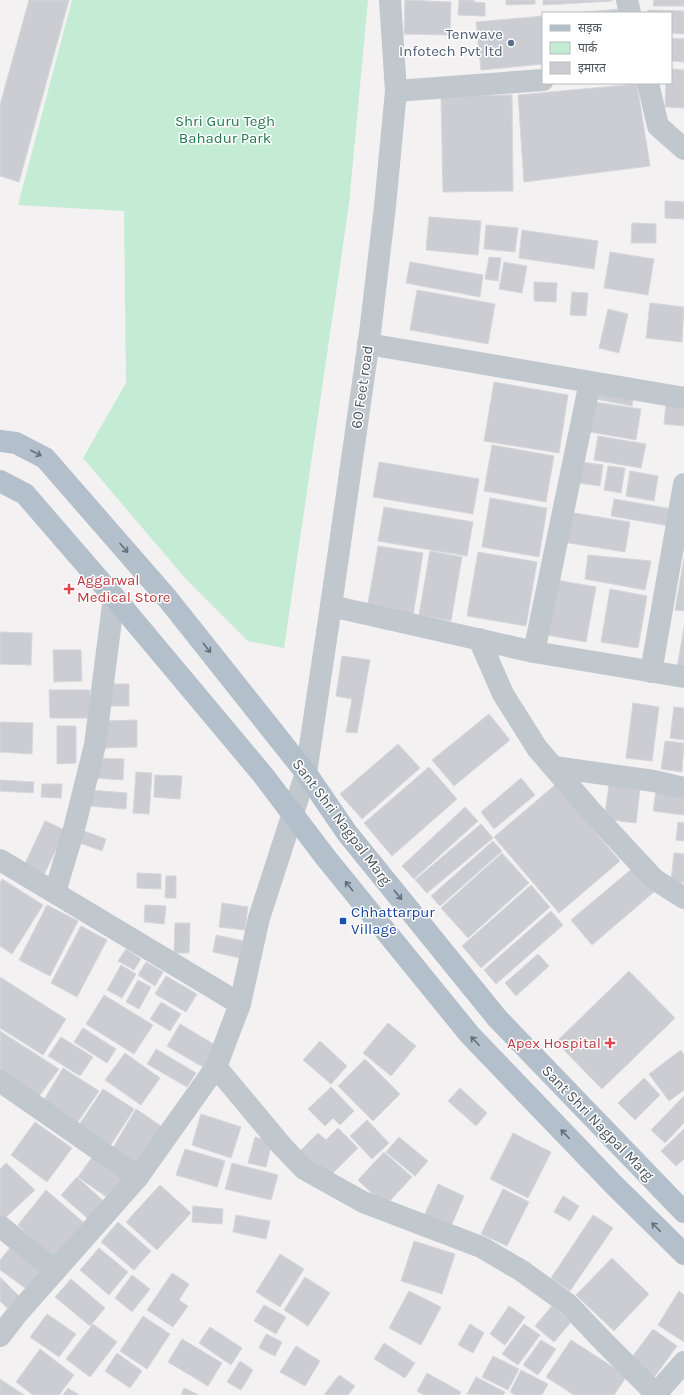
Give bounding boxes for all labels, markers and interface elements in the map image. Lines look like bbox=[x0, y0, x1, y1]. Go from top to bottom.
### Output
legend bbox=[542, 12, 672, 84]
text: सड़क bbox=[578, 21, 603, 35]
place label: Tenwave Infotech Pvt ltd bbox=[399, 25, 503, 60]
marker: Tenwave Infotech Pvt ltd bbox=[506, 38, 516, 48]
text: पार्क bbox=[578, 41, 598, 55]
text: इमारत bbox=[578, 61, 607, 75]
park label: Shri Guru Tegh Bahadur Park bbox=[175, 112, 275, 147]
street label: 60 Feet road bbox=[347, 344, 377, 430]
one-way arrow bbox=[30, 450, 42, 457]
one-way arrow bbox=[120, 543, 129, 553]
place label: Aggarwal Medical Store bbox=[77, 571, 171, 606]
marker: Aggarwal Medical Store bbox=[64, 584, 74, 594]
one-way arrow bbox=[203, 643, 212, 654]
street label: Sant Shri Nagpal Marg bbox=[289, 755, 396, 889]
one-way arrow bbox=[344, 880, 353, 891]
one-way arrow bbox=[394, 889, 402, 900]
place label: Chhattarpur Village bbox=[351, 903, 435, 938]
marker: Chhattarpur Village bbox=[338, 916, 348, 926]
place label: Apex Hospital bbox=[507, 1034, 601, 1052]
one-way arrow bbox=[470, 1036, 480, 1046]
marker: Apex Hospital bbox=[604, 1037, 616, 1049]
street label: Sant Shri Nagpal Marg bbox=[538, 1062, 658, 1185]
one-way arrow bbox=[560, 1129, 570, 1139]
one-way arrow bbox=[651, 1222, 661, 1232]

